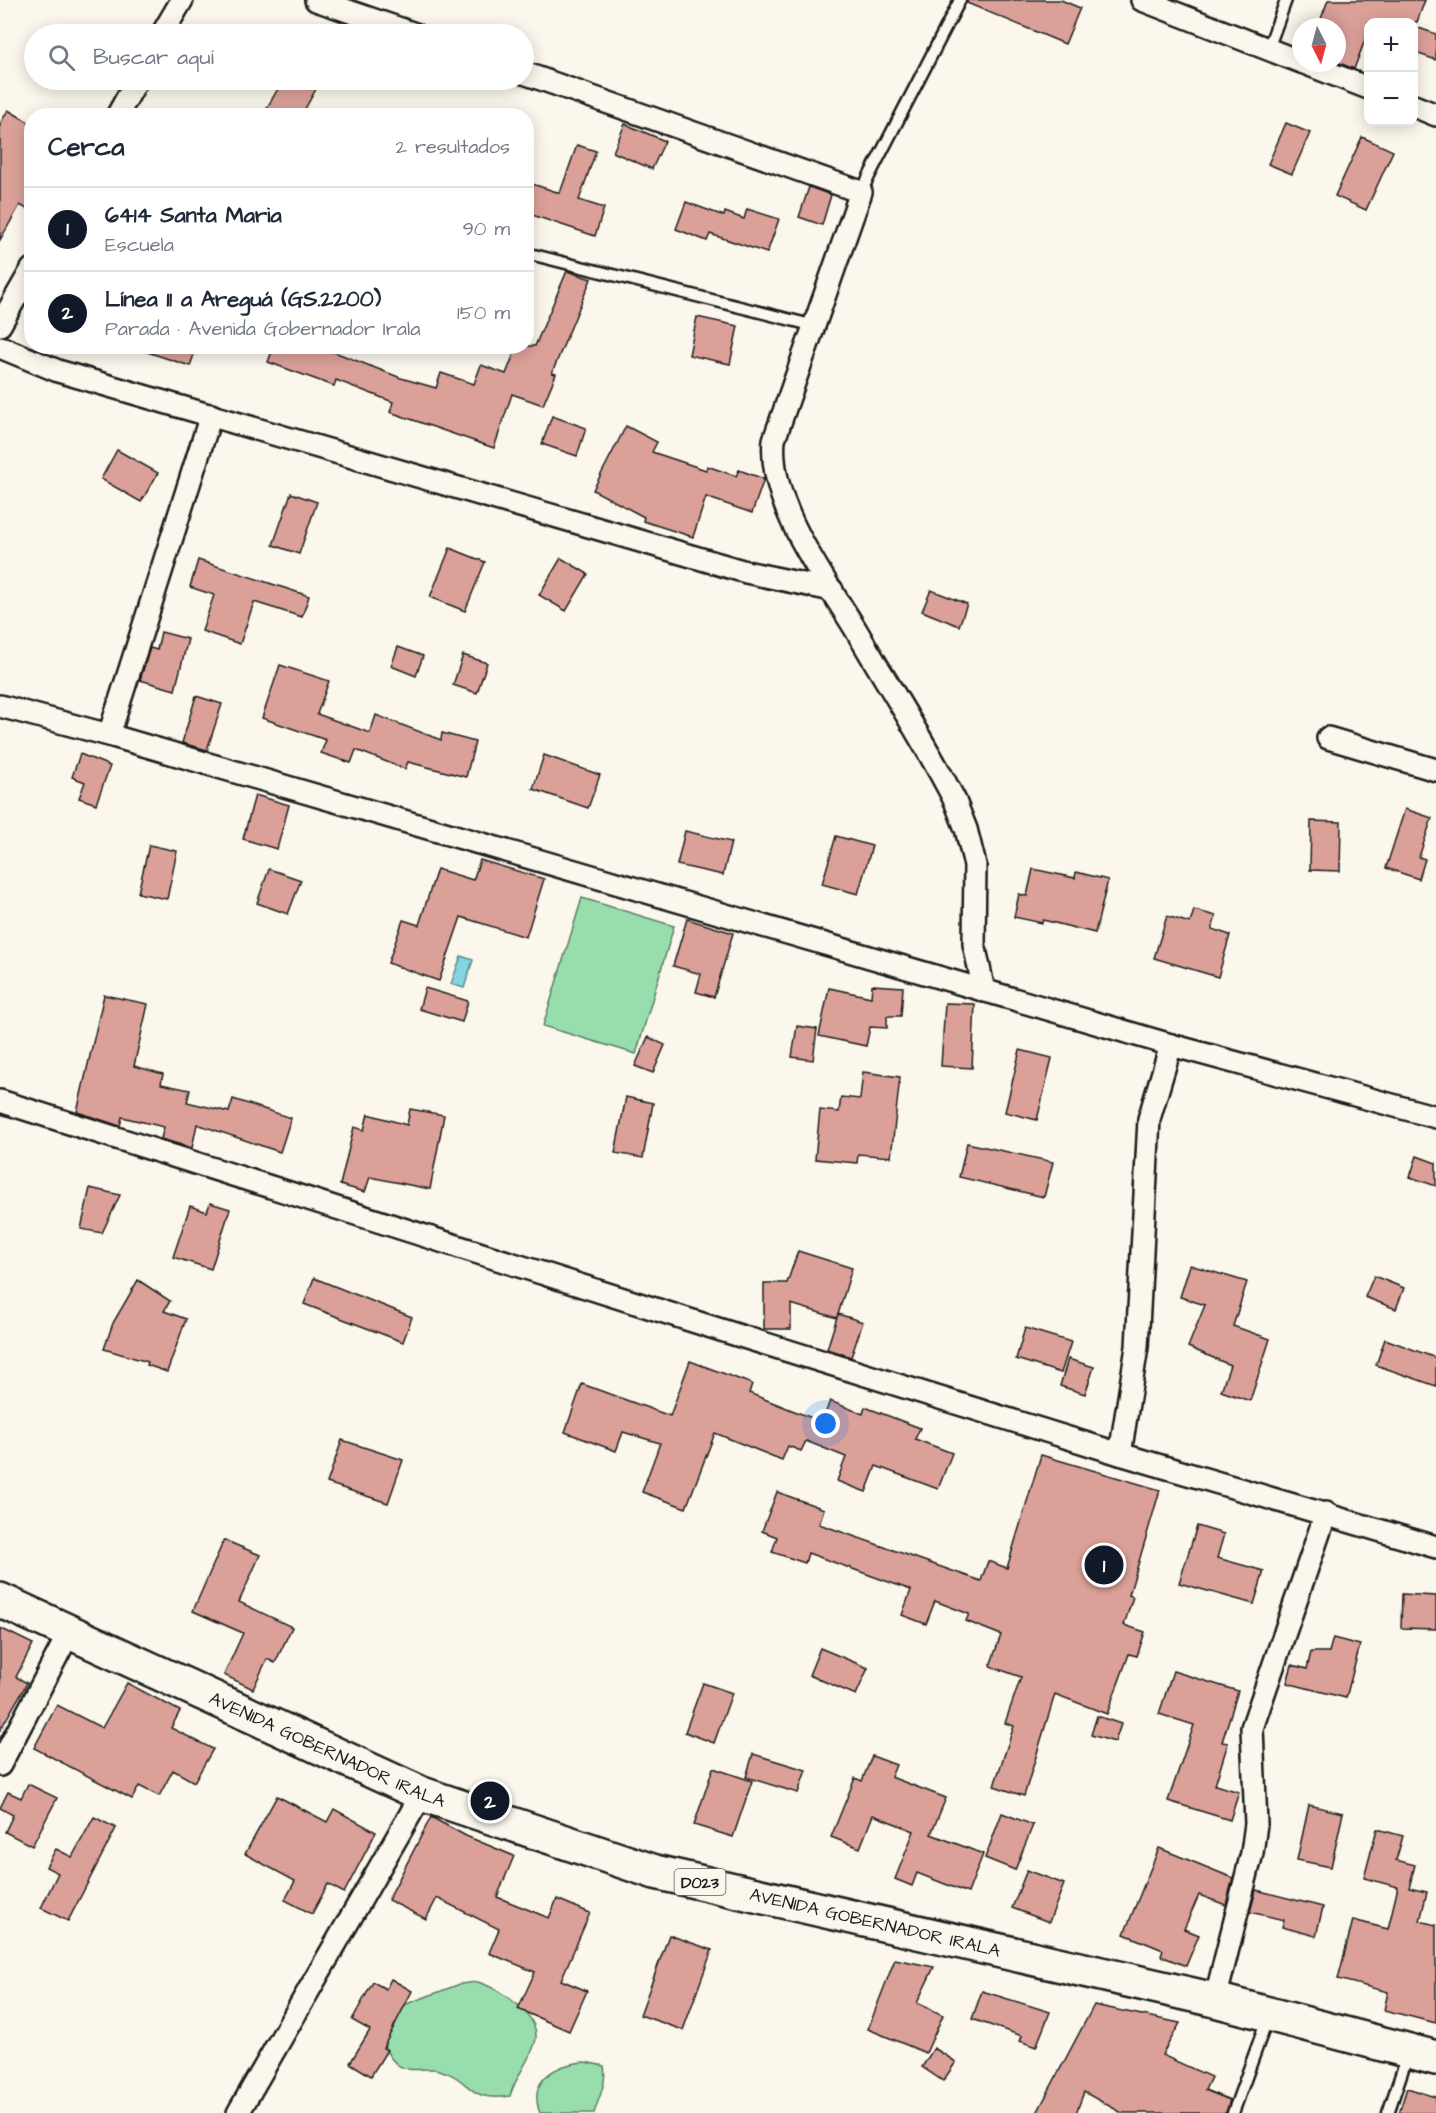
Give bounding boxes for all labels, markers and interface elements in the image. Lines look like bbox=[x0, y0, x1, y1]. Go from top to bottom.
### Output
north arrow bbox=[1292, 18, 1346, 72]
map controls bbox=[1364, 18, 1418, 126]
button: + bbox=[1364, 18, 1418, 72]
search box bbox=[24, 24, 534, 90]
icon: search bbox=[45, 41, 78, 74]
text: Buscar aquí bbox=[93, 42, 214, 73]
button: − bbox=[1364, 72, 1418, 126]
text: Cerca bbox=[48, 129, 125, 165]
text: 2 resultados bbox=[396, 133, 510, 161]
text: 6414 Santa Maria bbox=[105, 200, 282, 231]
text: 1 bbox=[66, 215, 69, 243]
text: 90 m bbox=[462, 215, 510, 243]
text: Escuela bbox=[105, 231, 174, 259]
text: Línea 11 a Areguá (GS.2200) bbox=[105, 284, 381, 315]
text: 2 bbox=[62, 299, 73, 327]
text: 150 m bbox=[457, 299, 510, 327]
text: Parada · Avenida Gobernador Irala bbox=[105, 315, 420, 343]
your location bbox=[811, 1409, 840, 1438]
pin: 1 bbox=[1084, 1542, 1124, 1588]
street label: AVENIDA GOBERNADOR IRALA bbox=[205, 1686, 449, 1814]
pin: 2 bbox=[470, 1778, 510, 1824]
road number: D023 bbox=[674, 1869, 726, 1895]
street label: AVENIDA GOBERNADOR IRALA bbox=[747, 1882, 1003, 1964]

